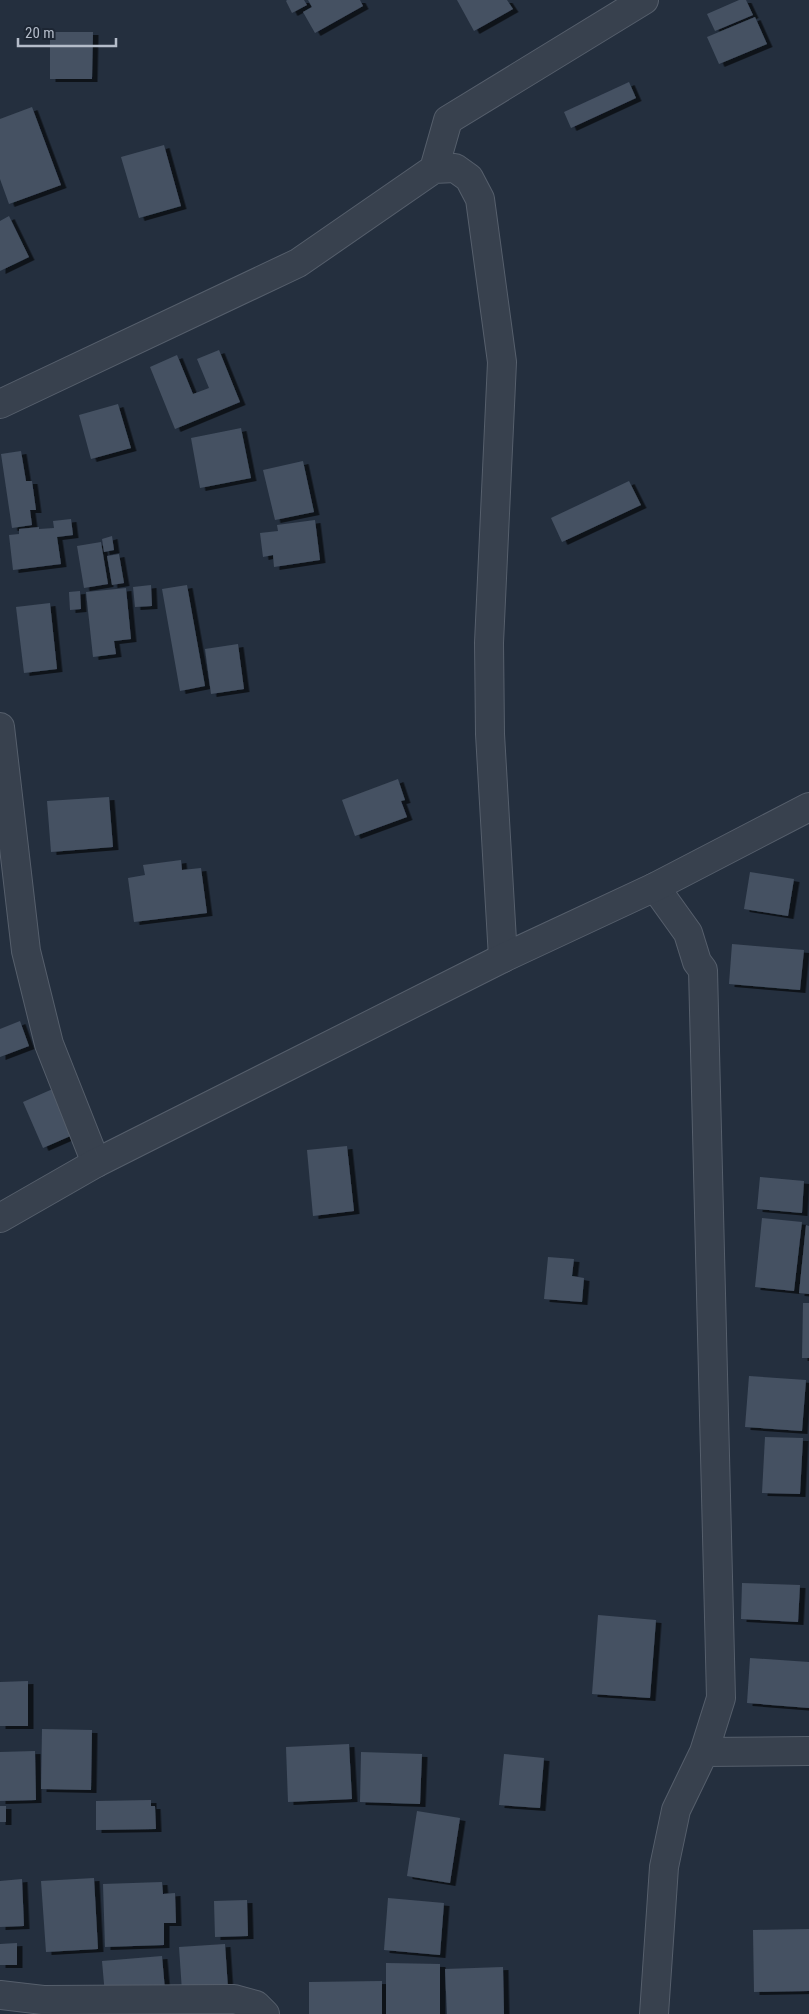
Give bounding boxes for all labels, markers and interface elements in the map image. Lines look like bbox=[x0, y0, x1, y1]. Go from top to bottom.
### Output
scale bar bbox=[18, 15, 115, 47]
text: 20 m bbox=[25, 24, 55, 42]

